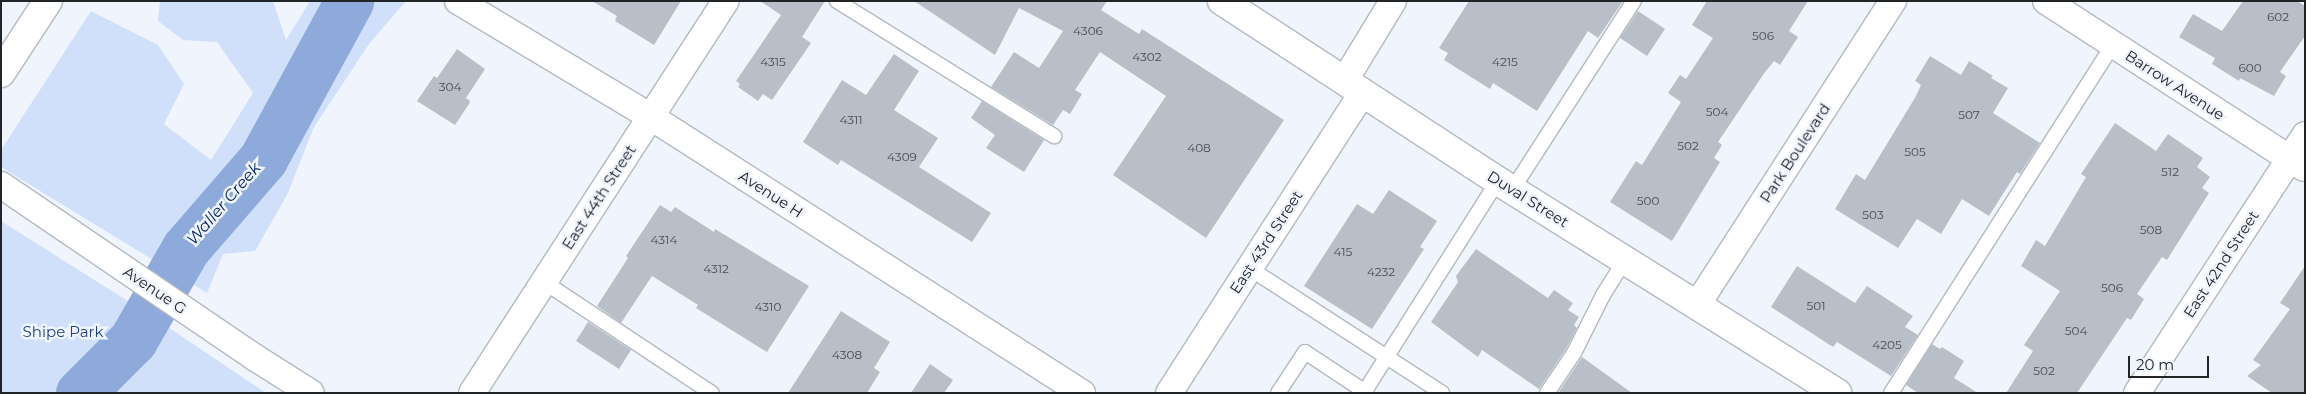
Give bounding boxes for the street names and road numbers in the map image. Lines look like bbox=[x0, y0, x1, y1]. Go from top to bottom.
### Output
street label: Barrow Avenue bbox=[2122, 46, 2228, 124]
street label: Park Boulevard bbox=[1756, 100, 1834, 206]
street label: East 44th Street bbox=[558, 141, 640, 253]
street label: Avenue H bbox=[736, 167, 806, 221]
street label: Duval Street bbox=[1484, 167, 1572, 231]
street label: East 43rd Street bbox=[1226, 187, 1306, 297]
street label: East 42nd Street bbox=[2180, 207, 2262, 321]
street label: Avenue G bbox=[120, 262, 190, 318]

